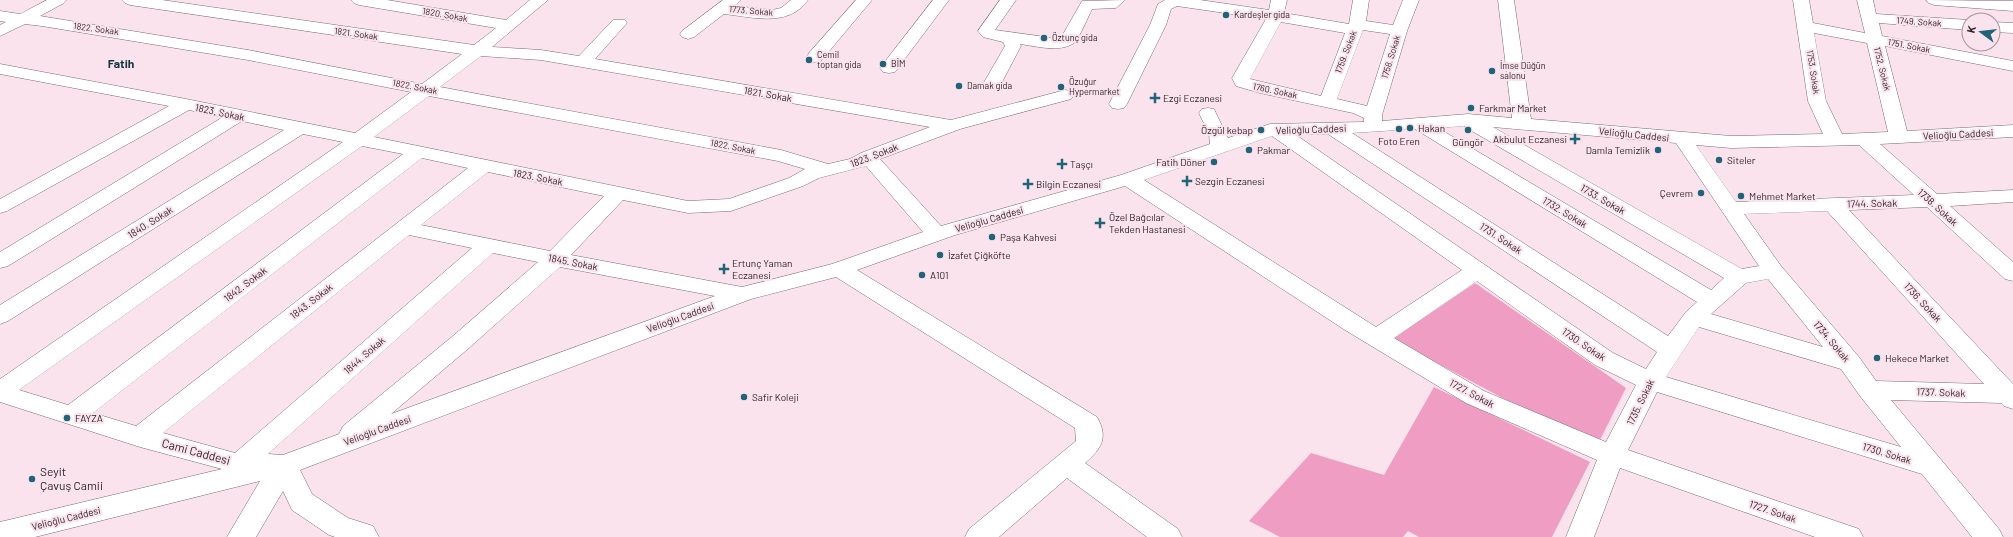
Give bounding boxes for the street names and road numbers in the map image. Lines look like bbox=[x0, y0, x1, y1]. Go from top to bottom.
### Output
street label: 1773. Sokak bbox=[728, 3, 774, 18]
street label: 1820. Sokak bbox=[422, 5, 469, 24]
street label: 1749. Sokak bbox=[1896, 14, 1942, 29]
street label: 1822. Sokak bbox=[73, 20, 120, 37]
street label: 1821. Sokak bbox=[334, 25, 379, 42]
street label: 1759. Sokak bbox=[1332, 29, 1359, 75]
street label: 1758. Sokak bbox=[1379, 33, 1402, 80]
street label: 1751. Sokak bbox=[1887, 36, 1932, 55]
street label: 1752. Sokak bbox=[1872, 46, 1893, 92]
street label: 1753. Sokak bbox=[1805, 49, 1822, 95]
street label: 1822. Sokak bbox=[392, 77, 439, 96]
street label: 1760. Sokak bbox=[1252, 80, 1299, 101]
street label: 1821. Sokak bbox=[743, 84, 793, 104]
street label: 1823. Sokak bbox=[194, 101, 246, 123]
street label: Velioğlu Caddesi bbox=[1275, 122, 1347, 136]
street label: Velioğlu Caddesi bbox=[1598, 124, 1670, 144]
street label: Velioğlu Caddesi bbox=[1922, 126, 1994, 142]
street label: 1822. Sokak bbox=[710, 137, 757, 156]
street label: 1823. Sokak bbox=[848, 140, 900, 170]
street label: 1823. Sokak bbox=[512, 166, 564, 188]
street label: 1733. Sokak bbox=[1579, 181, 1627, 217]
street label: 1738. Sokak bbox=[1916, 186, 1960, 228]
street label: 1732. Sokak bbox=[1541, 194, 1589, 230]
street label: 1744. Sokak bbox=[1847, 197, 1897, 209]
street label: 1840. Sokak bbox=[125, 203, 175, 241]
street label: Velioğlu Caddesi bbox=[953, 203, 1025, 235]
street label: 1731. Sokak bbox=[1478, 220, 1524, 256]
street label: 1845. Sokak bbox=[547, 251, 599, 273]
street label: 1842. Sokak bbox=[221, 264, 269, 304]
street label: 1736. Sokak bbox=[1902, 280, 1944, 324]
street label: 1843. Sokak bbox=[287, 281, 335, 321]
street label: Velioğlu Caddesi bbox=[645, 299, 715, 335]
street label: 1734. Sokak bbox=[1811, 318, 1853, 364]
street label: 1730. Sokak bbox=[1560, 325, 1608, 363]
street label: 1844. Sokak bbox=[341, 334, 387, 376]
street label: 1727. Sokak bbox=[1448, 376, 1496, 410]
street label: 1735. Sokak bbox=[1624, 377, 1656, 427]
street label: 1737. Sokak bbox=[1916, 385, 1966, 399]
street label: Velioğlu Caddesi bbox=[342, 412, 412, 448]
street label: Cami Caddesi bbox=[161, 435, 232, 467]
street label: 1730. Sokak bbox=[1861, 440, 1913, 466]
street label: 1727. Sokak bbox=[1748, 497, 1798, 525]
street label: Velioğlu Caddesi bbox=[30, 504, 102, 532]

